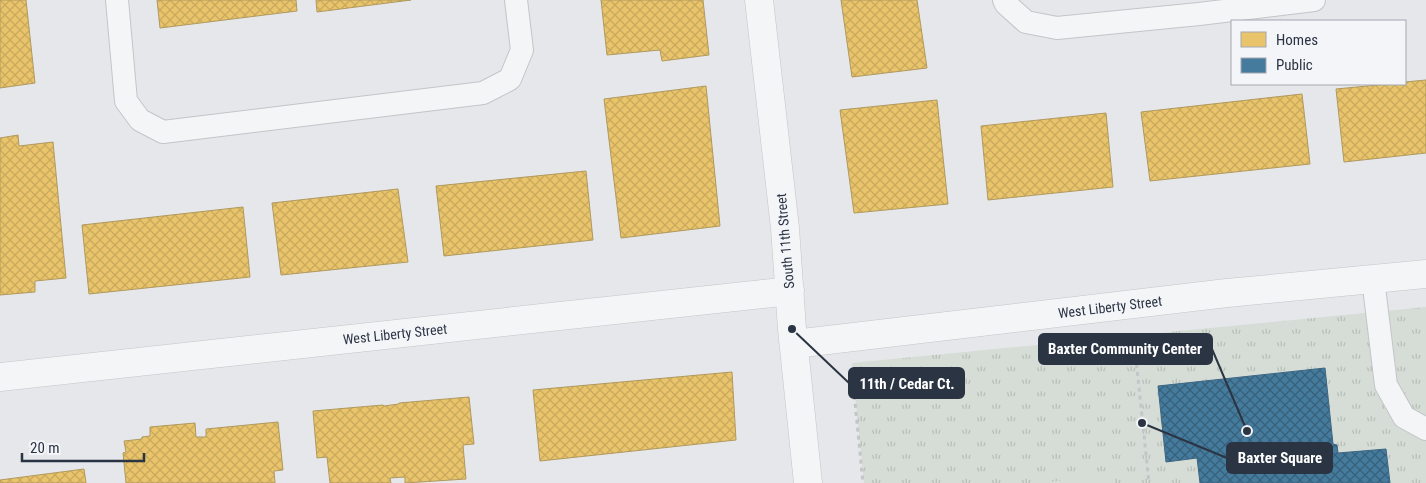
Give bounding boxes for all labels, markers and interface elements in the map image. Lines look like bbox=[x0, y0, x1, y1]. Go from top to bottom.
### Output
legend bbox=[1231, 20, 1406, 85]
text: Homes bbox=[1276, 31, 1318, 49]
text: Public bbox=[1276, 56, 1313, 74]
street label: South 11th Street bbox=[773, 193, 797, 289]
street label: West Liberty Street bbox=[1057, 293, 1163, 321]
street label: West Liberty Street bbox=[342, 321, 448, 347]
callout: Baxter Community Center bbox=[1039, 334, 1212, 364]
text: Baxter Community Center bbox=[1048, 340, 1202, 358]
callout: 11th / Cedar Ct. bbox=[849, 368, 964, 398]
text: 11th / Cedar Ct. bbox=[859, 375, 955, 393]
scale bar bbox=[22, 430, 145, 462]
text: 20 m bbox=[30, 439, 60, 457]
callout: Baxter Square bbox=[1227, 443, 1332, 473]
text: Baxter Square bbox=[1238, 449, 1322, 467]

